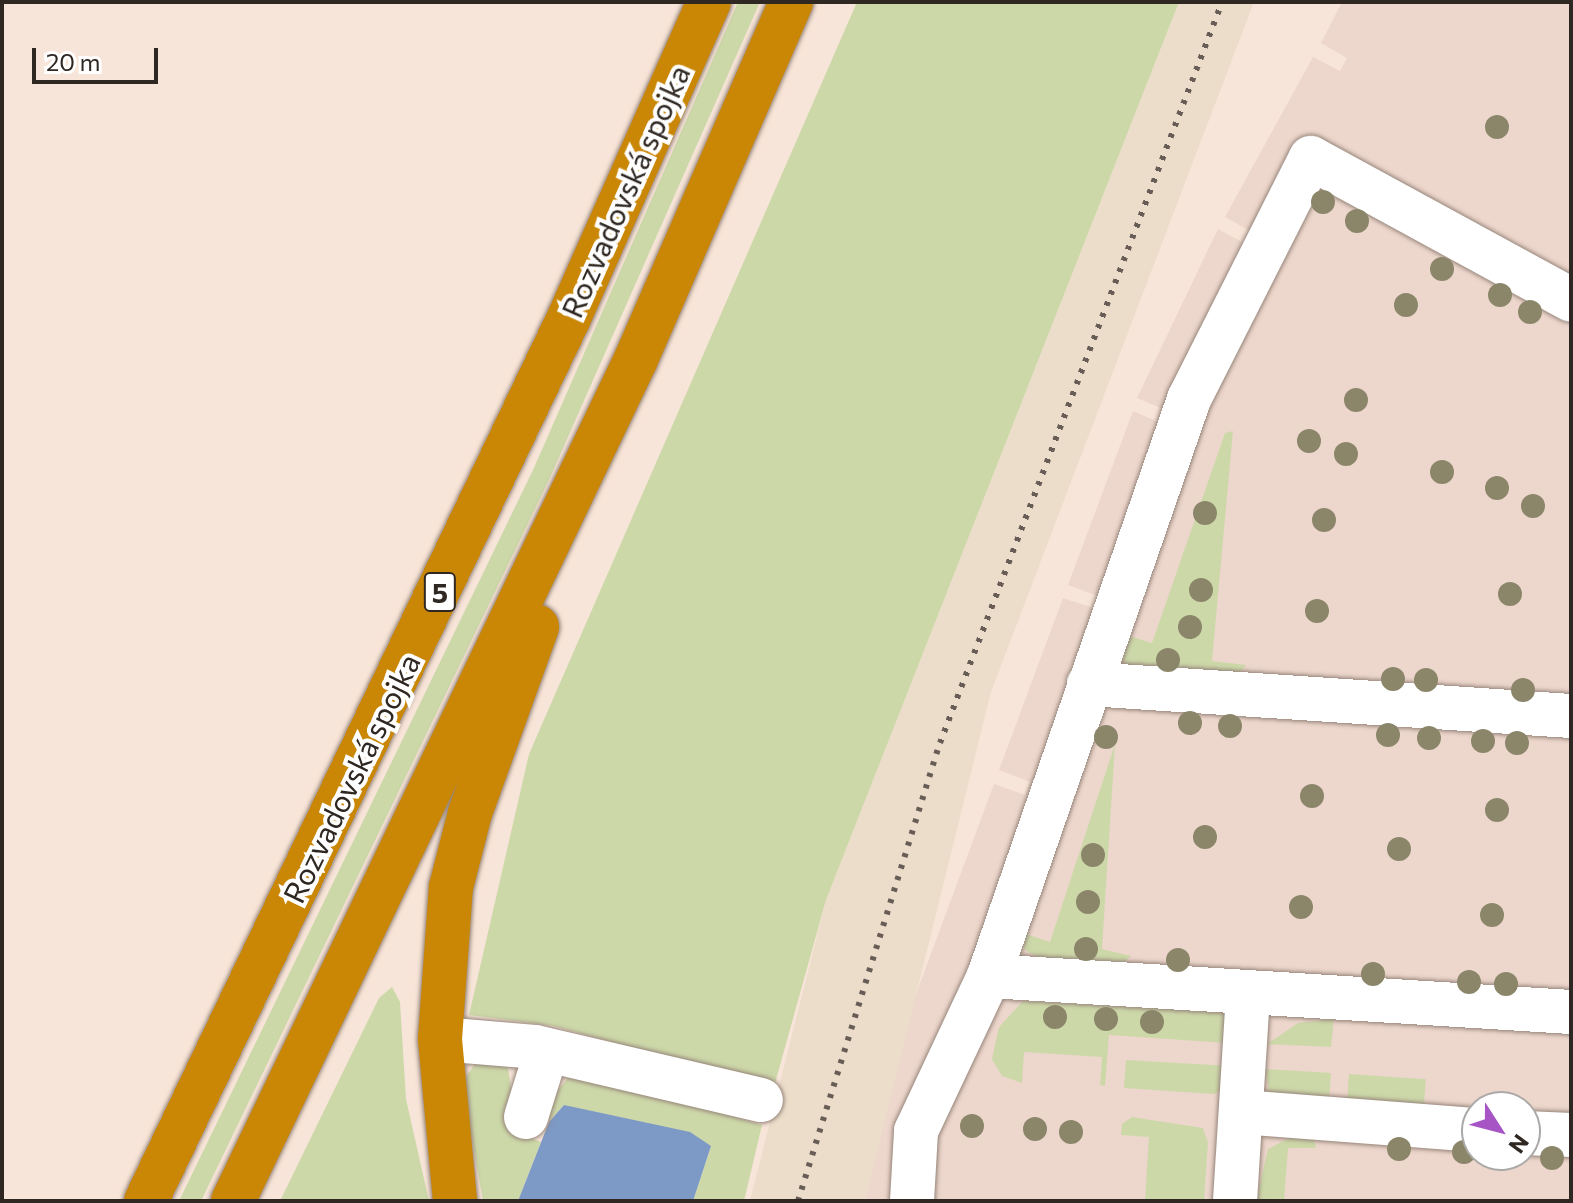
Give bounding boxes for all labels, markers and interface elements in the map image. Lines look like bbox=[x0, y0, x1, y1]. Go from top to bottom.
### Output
scale bar bbox=[36, 32, 162, 82]
text: 20 m bbox=[46, 47, 100, 76]
street label: Rozvadovská spojka bbox=[553, 59, 697, 323]
road number: 5 bbox=[422, 568, 458, 616]
street label: Rozvadovská spojka bbox=[275, 648, 427, 908]
north arrow bbox=[1461, 1091, 1541, 1171]
text: N bbox=[1503, 1130, 1535, 1159]

